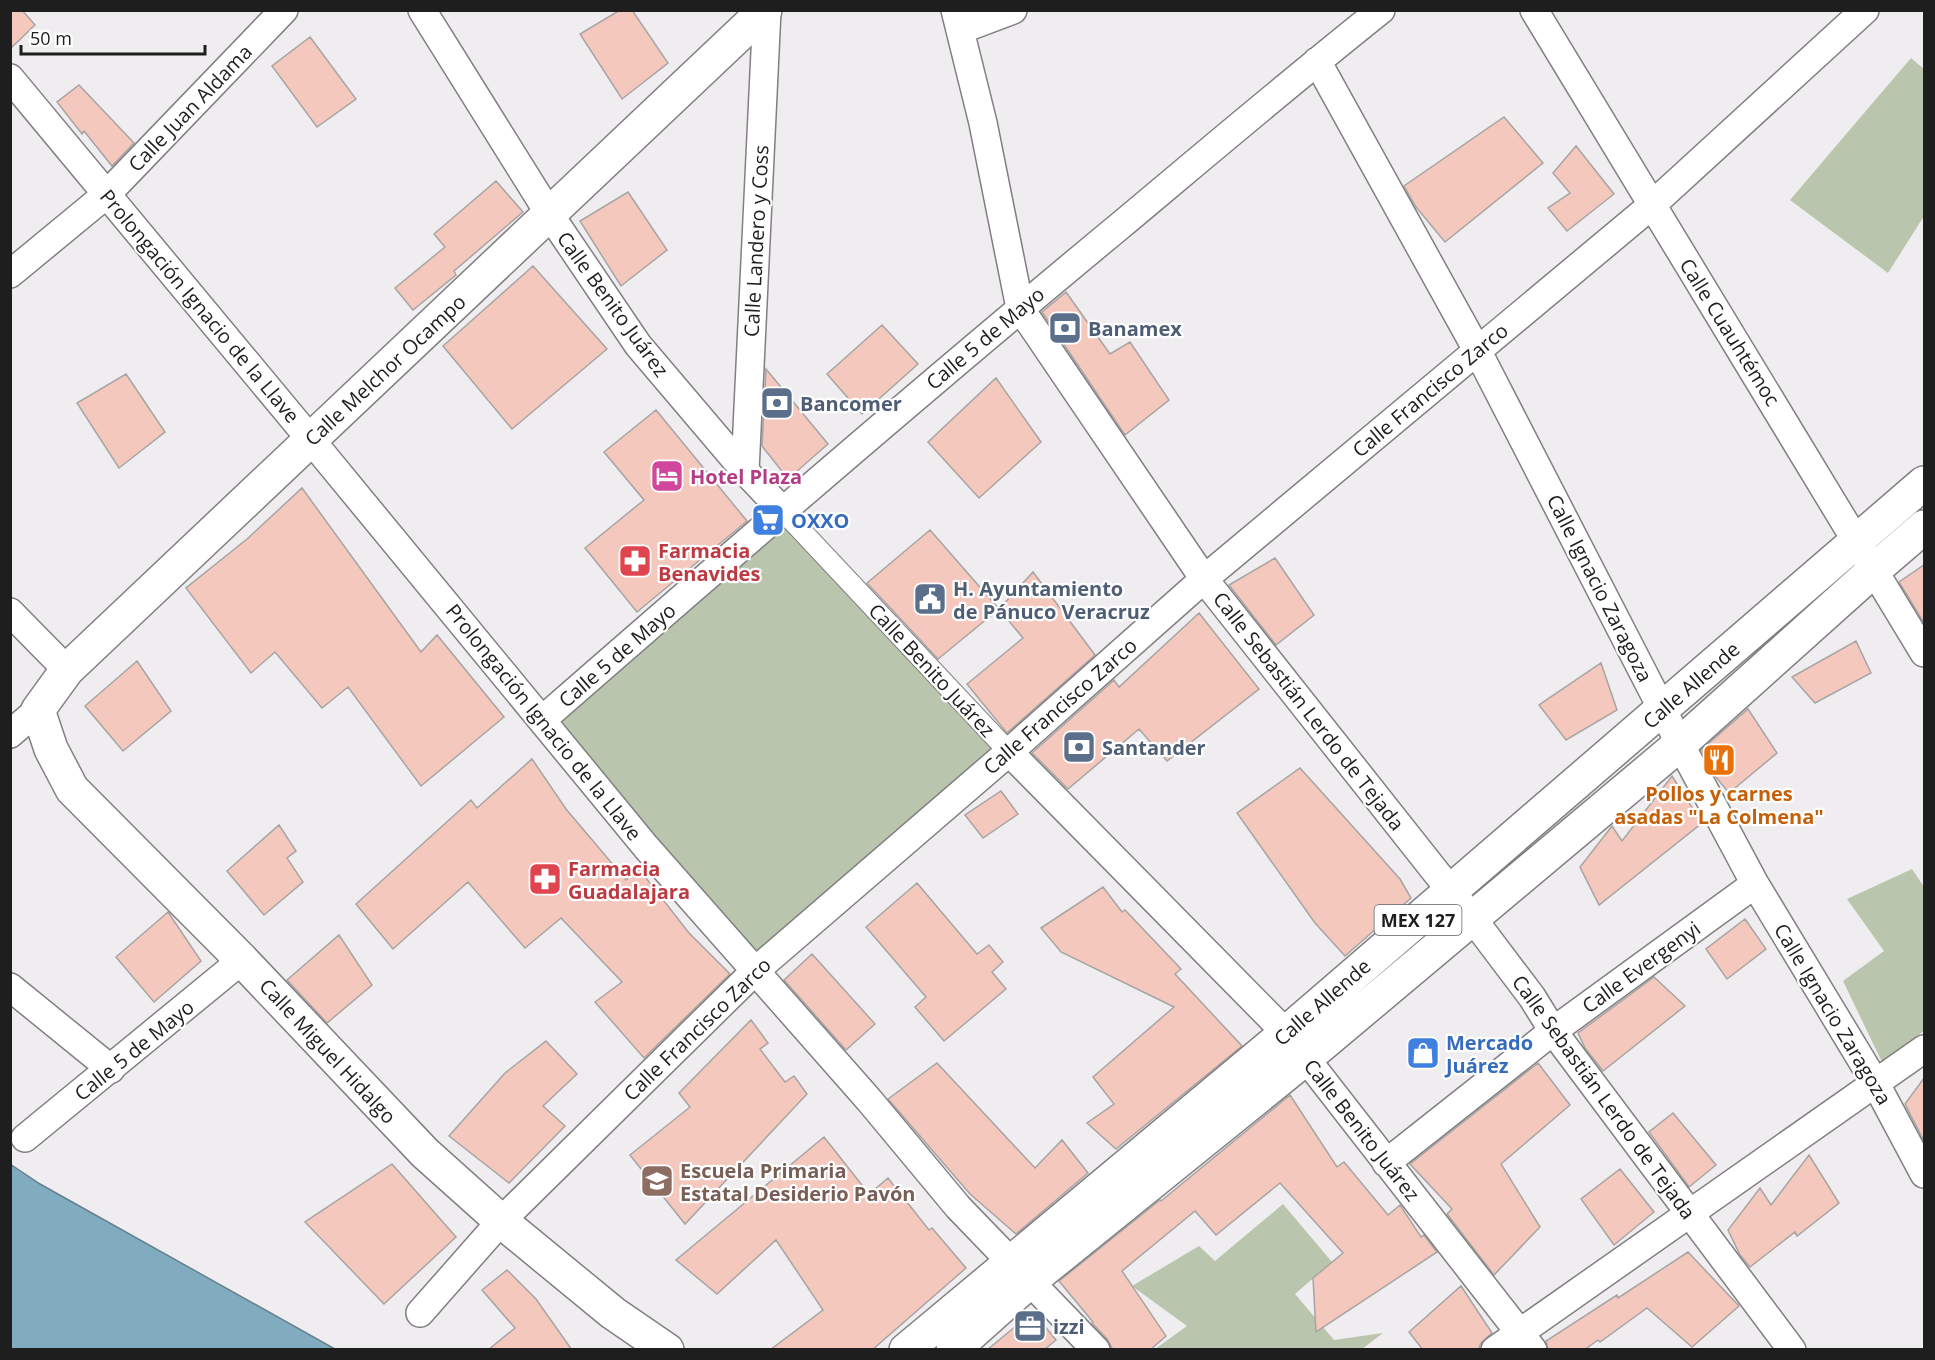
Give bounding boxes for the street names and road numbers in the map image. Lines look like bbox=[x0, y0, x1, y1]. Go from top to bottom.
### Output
street label: Calle Juan Aldama bbox=[122, 39, 258, 177]
street label: Calle Landero y Coss bbox=[737, 145, 775, 337]
street label: Prolongación Ignacio de la Llave bbox=[94, 183, 306, 429]
street label: Calle Benito Juárez bbox=[551, 226, 675, 382]
street label: Calle Cuauhtémoc bbox=[1674, 253, 1786, 411]
street label: Calle 5 de Mayo bbox=[920, 281, 1050, 395]
street label: Calle Melchor Ocampo bbox=[299, 288, 471, 452]
street label: Calle Francisco Zarco bbox=[1346, 317, 1514, 463]
street label: Calle Ignacio Zaragoza bbox=[1541, 490, 1659, 686]
street label: Calle Sebastián Lerdo de Tejada bbox=[1207, 586, 1411, 836]
street label: Calle 5 de Mayo bbox=[553, 597, 681, 713]
street label: Calle Benito Juárez bbox=[863, 597, 1001, 743]
street label: Prolongación Ignacio de la Llave bbox=[440, 598, 648, 846]
street label: Calle Francisco Zarco bbox=[977, 632, 1143, 780]
street label: Calle Allende bbox=[1637, 635, 1745, 735]
road number: MEX 127 bbox=[1374, 905, 1462, 935]
street label: Calle Evergenyi bbox=[1576, 915, 1706, 1019]
street label: Calle Ignacio Zaragoza bbox=[1768, 918, 1898, 1110]
street label: Calle Francisco Zarco bbox=[617, 951, 777, 1107]
street label: Calle Allende bbox=[1268, 952, 1376, 1052]
street label: Calle Sebastián Lerdo de Tejada bbox=[1506, 969, 1702, 1225]
street label: Calle Miguel Hidalgo bbox=[254, 973, 402, 1129]
street label: Calle 5 de Mayo bbox=[69, 993, 199, 1107]
street label: Calle Benito Juárez bbox=[1298, 1053, 1426, 1207]

